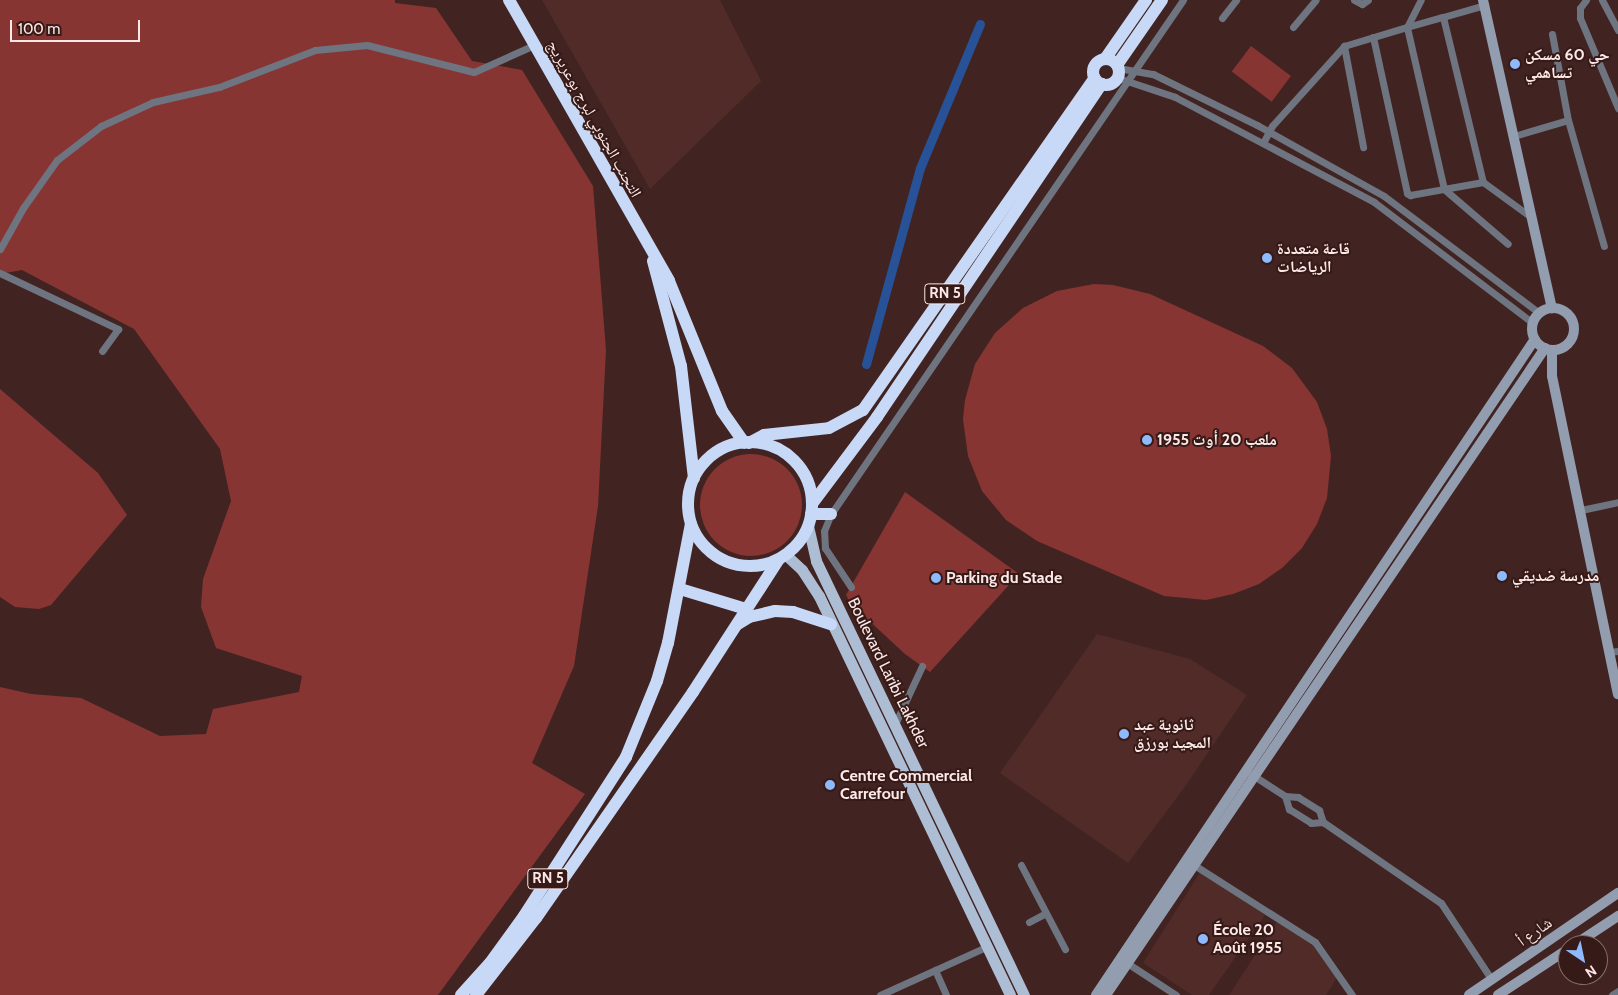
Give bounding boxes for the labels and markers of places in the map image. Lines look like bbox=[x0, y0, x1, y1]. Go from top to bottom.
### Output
place label: حي 60 مسكن تساهمي bbox=[1525, 45, 1610, 83]
marker: حي 60 مسكن تساهمي bbox=[1509, 58, 1521, 70]
place label: قاعة متعددة الرياضات bbox=[1277, 239, 1350, 277]
marker: قاعة متعددة الرياضات bbox=[1261, 252, 1273, 264]
place label: ملعب 20 أوت 1955 bbox=[1157, 430, 1277, 450]
marker: ملعب 20 أوت 1955 bbox=[1141, 434, 1153, 446]
place label: مدرسة ضديقي bbox=[1512, 566, 1599, 586]
place label: Parking du Stade bbox=[946, 568, 1062, 588]
marker: مدرسة ضديقي bbox=[1496, 570, 1508, 582]
marker: Parking du Stade bbox=[930, 572, 942, 584]
place label: ثانوية عبد المجيد بورزق bbox=[1134, 715, 1211, 753]
marker: ثانوية عبد المجيد بورزق bbox=[1118, 728, 1130, 740]
place label: Centre Commercial Carrefour bbox=[840, 766, 972, 804]
marker: Centre Commercial Carrefour bbox=[824, 779, 836, 791]
place label: École 20 Août 1955 bbox=[1213, 920, 1282, 958]
marker: École 20 Août 1955 bbox=[1197, 933, 1209, 945]

